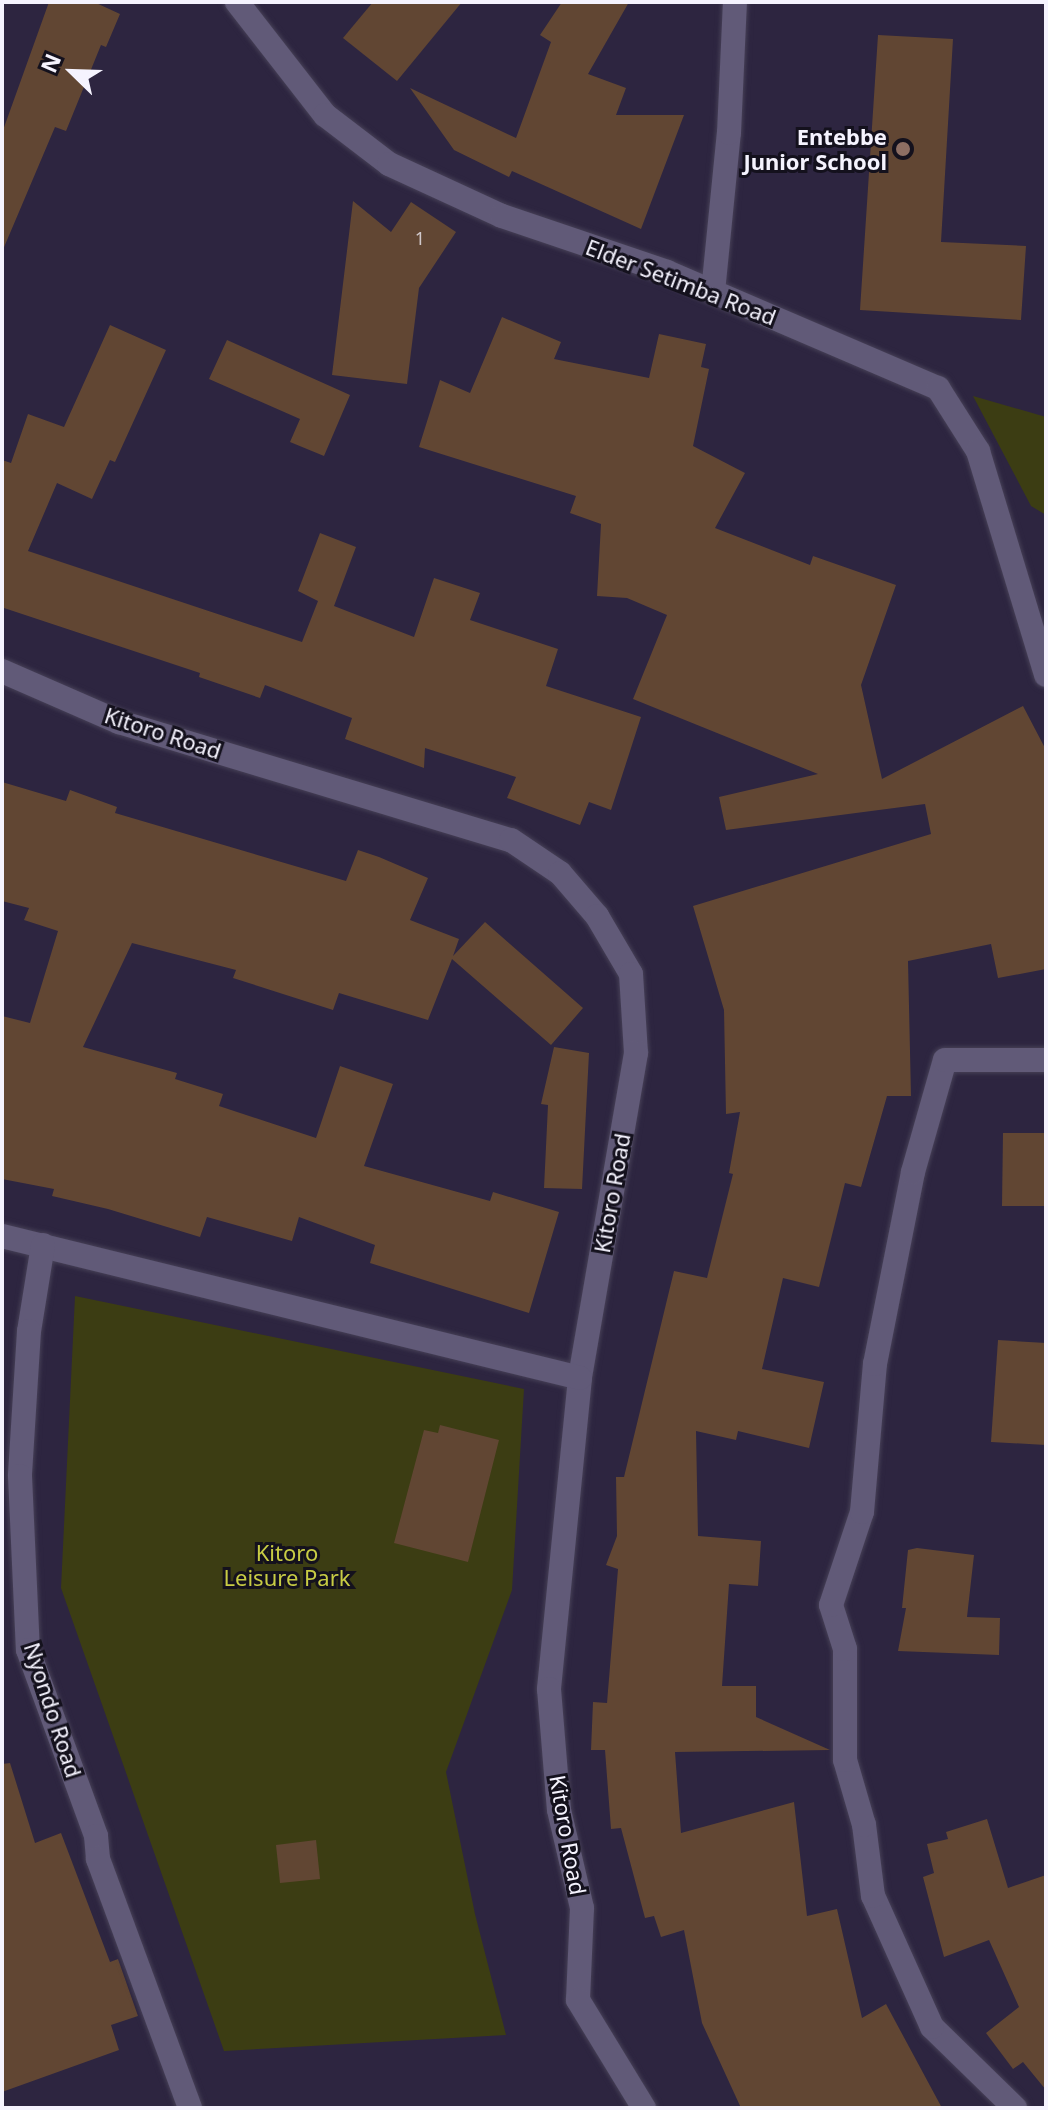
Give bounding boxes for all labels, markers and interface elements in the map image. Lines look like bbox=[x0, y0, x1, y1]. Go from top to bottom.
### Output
north arrow bbox=[32, 32, 112, 112]
text: N bbox=[33, 49, 67, 77]
place label: Entebbe Junior School bbox=[743, 123, 887, 174]
marker: Entebbe Junior School bbox=[894, 140, 912, 158]
house number: 1 bbox=[415, 227, 425, 249]
street label: Elder Setimba Road bbox=[582, 234, 780, 330]
street label: Kitoro Road bbox=[101, 702, 225, 764]
street label: Kitoro Road bbox=[588, 1131, 636, 1255]
park label: Kitoro Leisure Park bbox=[223, 1539, 351, 1590]
street label: Nyondo Road bbox=[19, 1639, 87, 1781]
street label: Kitoro Road bbox=[544, 1773, 592, 1897]

